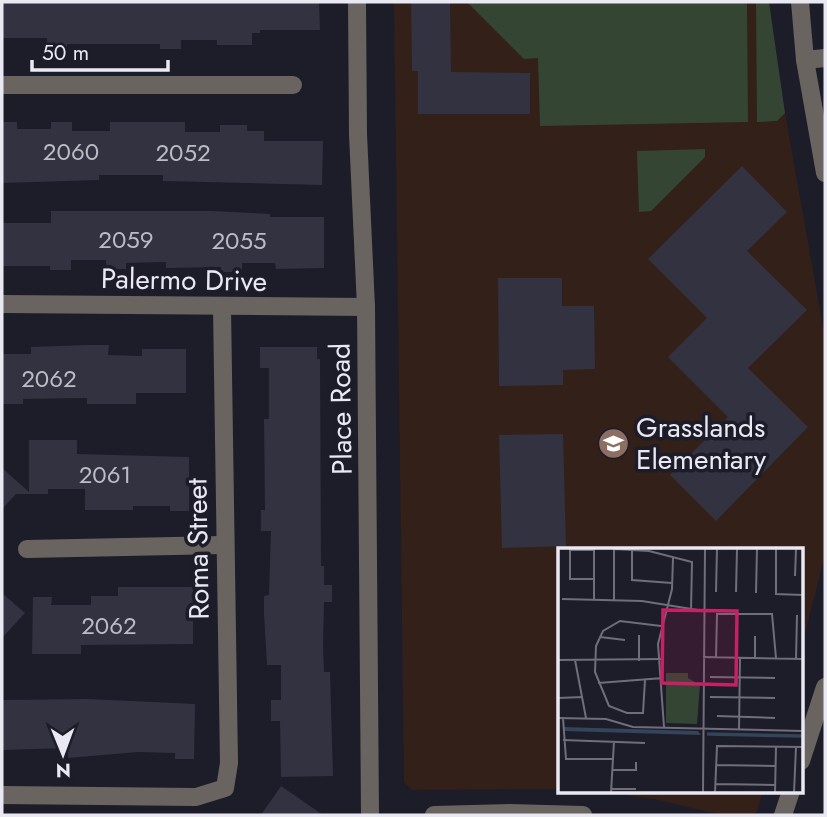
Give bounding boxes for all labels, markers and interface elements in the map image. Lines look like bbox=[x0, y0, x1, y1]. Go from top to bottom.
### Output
scale bar bbox=[32, 28, 168, 72]
text: 50 m bbox=[42, 38, 89, 68]
house number: 2060 bbox=[43, 134, 99, 169]
house number: 2052 bbox=[155, 135, 211, 170]
house number: 2059 bbox=[98, 222, 154, 257]
house number: 2055 bbox=[211, 223, 267, 258]
street label: Palermo Drive bbox=[101, 258, 267, 302]
street label: Place Road bbox=[319, 343, 363, 475]
house number: 2062 bbox=[21, 361, 77, 396]
place label: Grasslands Elementary bbox=[636, 407, 767, 480]
school or university icon: Grasslands Elementary bbox=[596, 426, 630, 460]
house number: 2061 bbox=[79, 457, 131, 492]
street label: Roma Street bbox=[176, 478, 220, 620]
inset map bbox=[558, 548, 802, 792]
house number: 2062 bbox=[81, 608, 137, 643]
north arrow bbox=[28, 719, 98, 789]
text: N bbox=[56, 757, 71, 784]

